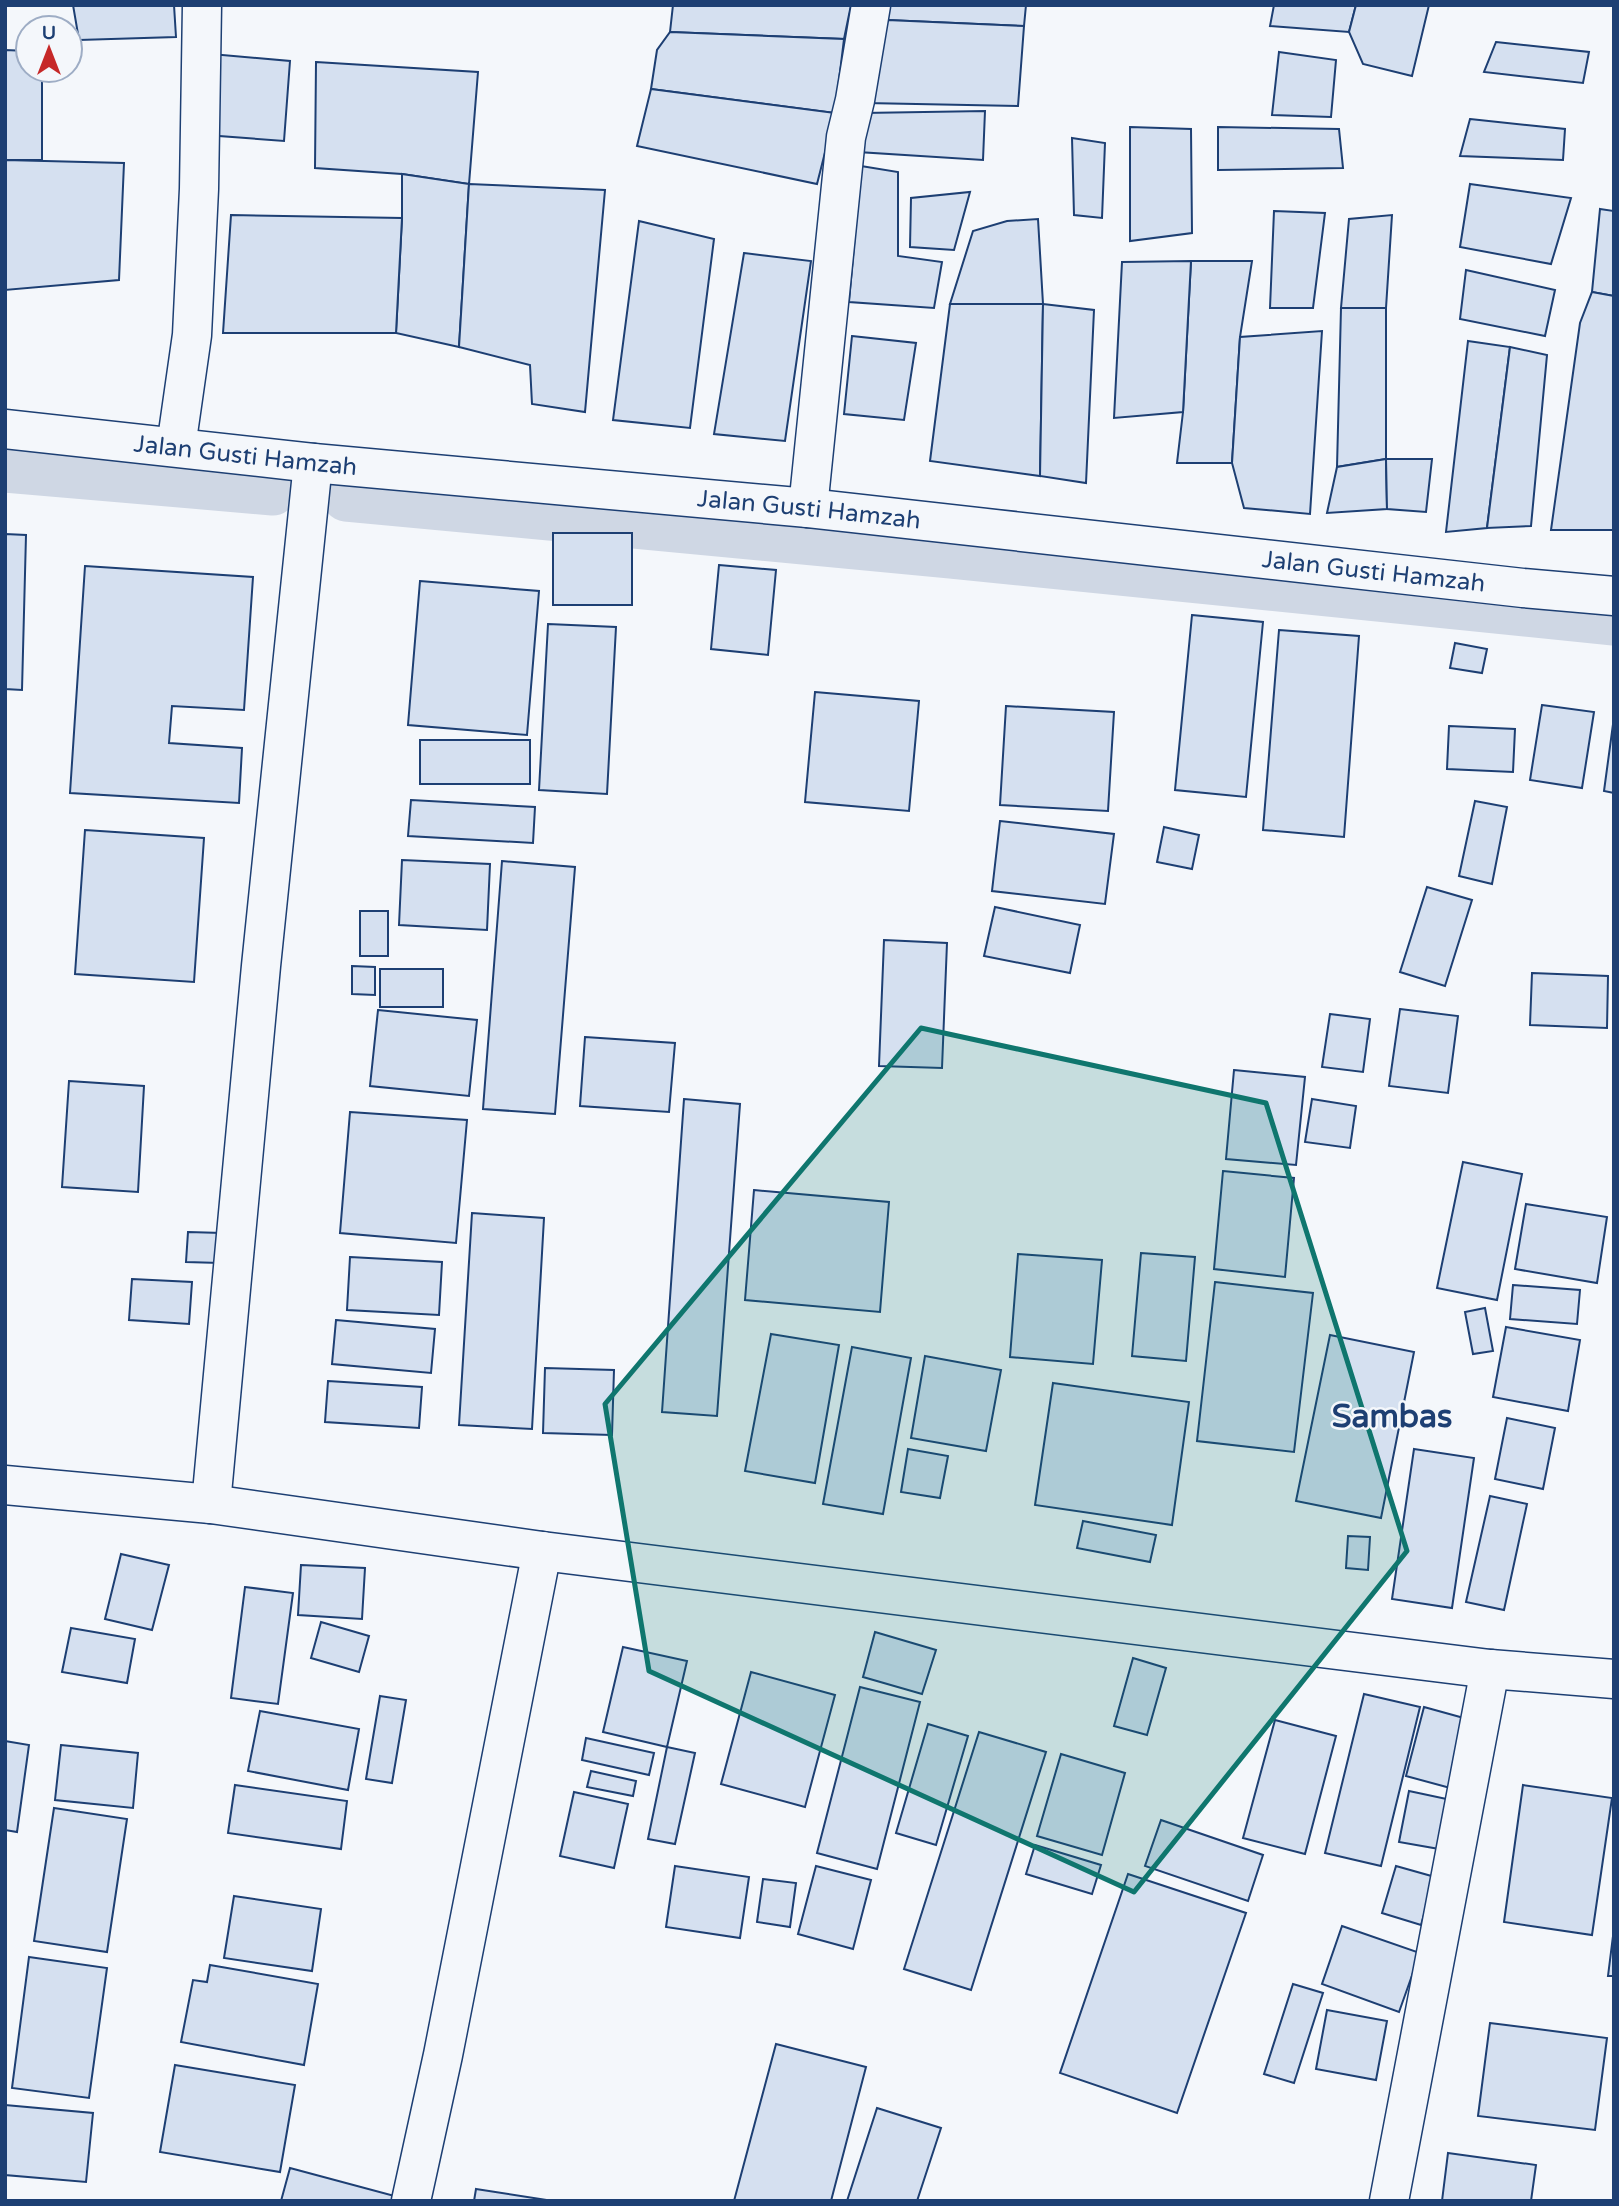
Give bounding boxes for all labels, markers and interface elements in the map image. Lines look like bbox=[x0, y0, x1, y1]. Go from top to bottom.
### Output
north arrow bbox=[14, 14, 84, 84]
text: U bbox=[42, 22, 56, 44]
street label: Jalan Gusti Hamzah bbox=[132, 429, 358, 482]
street label: Jalan Gusti Hamzah bbox=[696, 484, 922, 536]
street label: Jalan Gusti Hamzah bbox=[1260, 545, 1487, 599]
district label: Sambas bbox=[1332, 1398, 1452, 1436]

